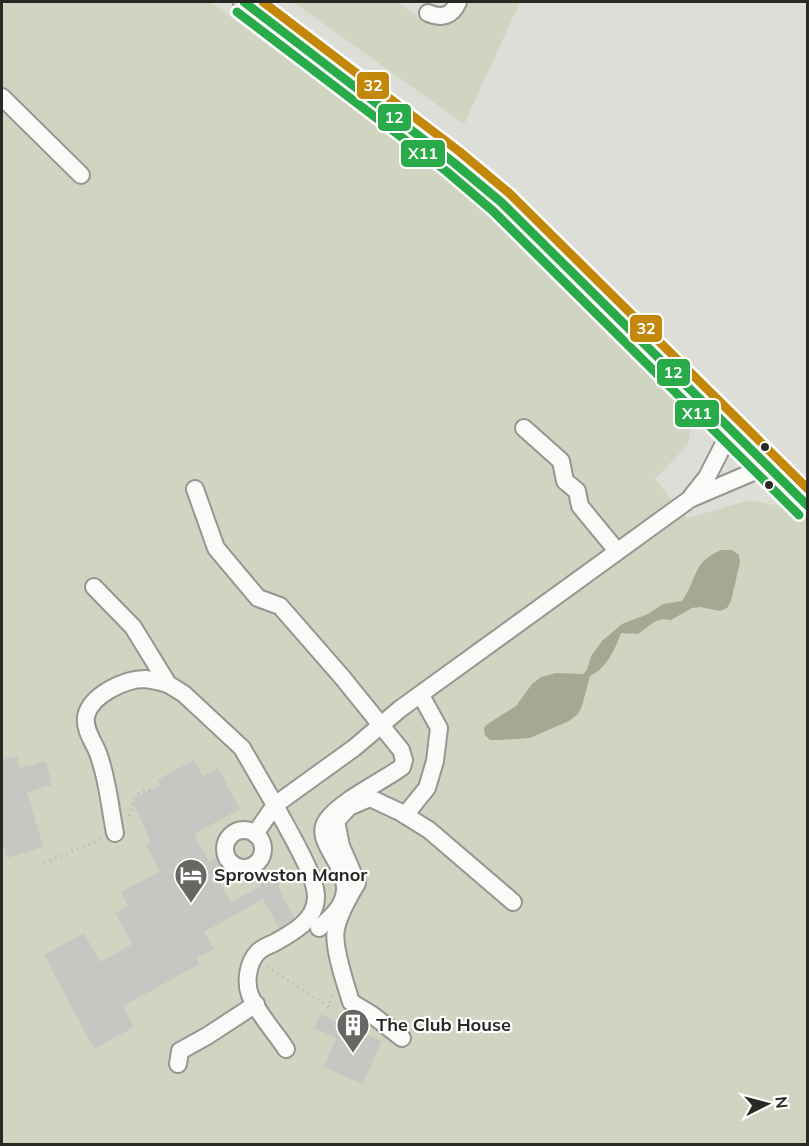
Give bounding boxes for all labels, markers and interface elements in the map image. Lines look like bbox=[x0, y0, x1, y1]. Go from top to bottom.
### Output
line badge: 32 bbox=[356, 71, 390, 100]
text: 32 bbox=[363, 75, 383, 95]
line badge: 12 bbox=[377, 103, 412, 132]
text: 12 bbox=[384, 107, 404, 127]
line badge: X11 bbox=[400, 139, 446, 168]
text: X11 bbox=[407, 143, 438, 163]
line badge: 32 bbox=[629, 314, 663, 343]
text: 32 bbox=[636, 318, 656, 338]
line badge: 12 bbox=[656, 358, 691, 387]
text: 12 bbox=[663, 362, 683, 382]
line badge: X11 bbox=[674, 399, 720, 428]
text: X11 bbox=[681, 403, 712, 423]
unlabelled marker bbox=[759, 441, 771, 453]
unlabelled marker bbox=[763, 479, 775, 491]
hotel icon: Sprowston Manor bbox=[173, 857, 209, 904]
place label: Sprowston Manor bbox=[214, 863, 368, 886]
building icon: The Club House bbox=[335, 1007, 371, 1054]
place label: The Club House bbox=[376, 1013, 511, 1036]
north arrow bbox=[737, 1074, 797, 1134]
text: N bbox=[771, 1095, 792, 1109]

